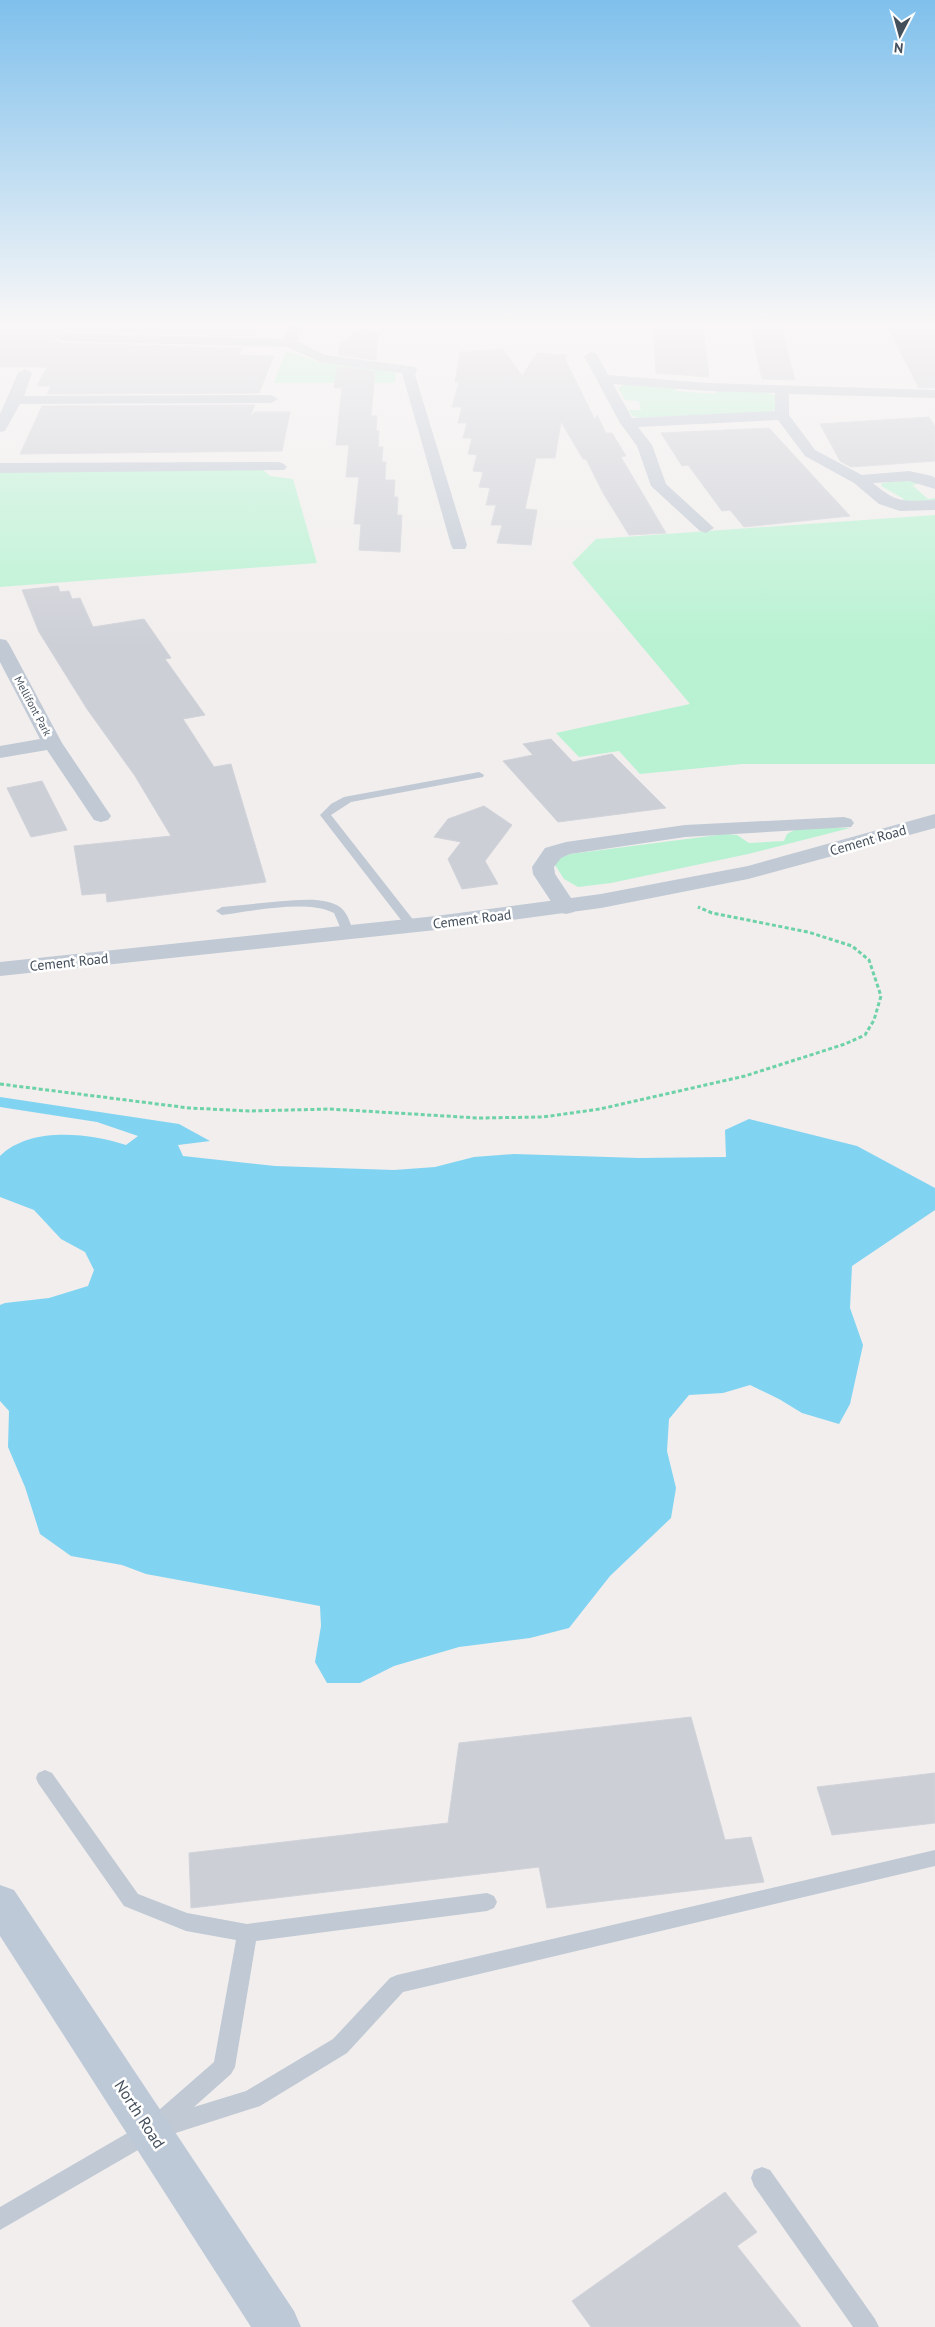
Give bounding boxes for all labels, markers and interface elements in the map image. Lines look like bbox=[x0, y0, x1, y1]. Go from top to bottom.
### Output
north arrow bbox=[875, 10, 925, 60]
text: N bbox=[893, 38, 904, 57]
street label: Mellifont Park bbox=[11, 674, 55, 739]
street label: Cement Road bbox=[828, 820, 908, 860]
street label: Cement Road bbox=[432, 905, 512, 933]
street label: Cement Road bbox=[29, 949, 109, 975]
street label: North Road bbox=[110, 2076, 170, 2152]

